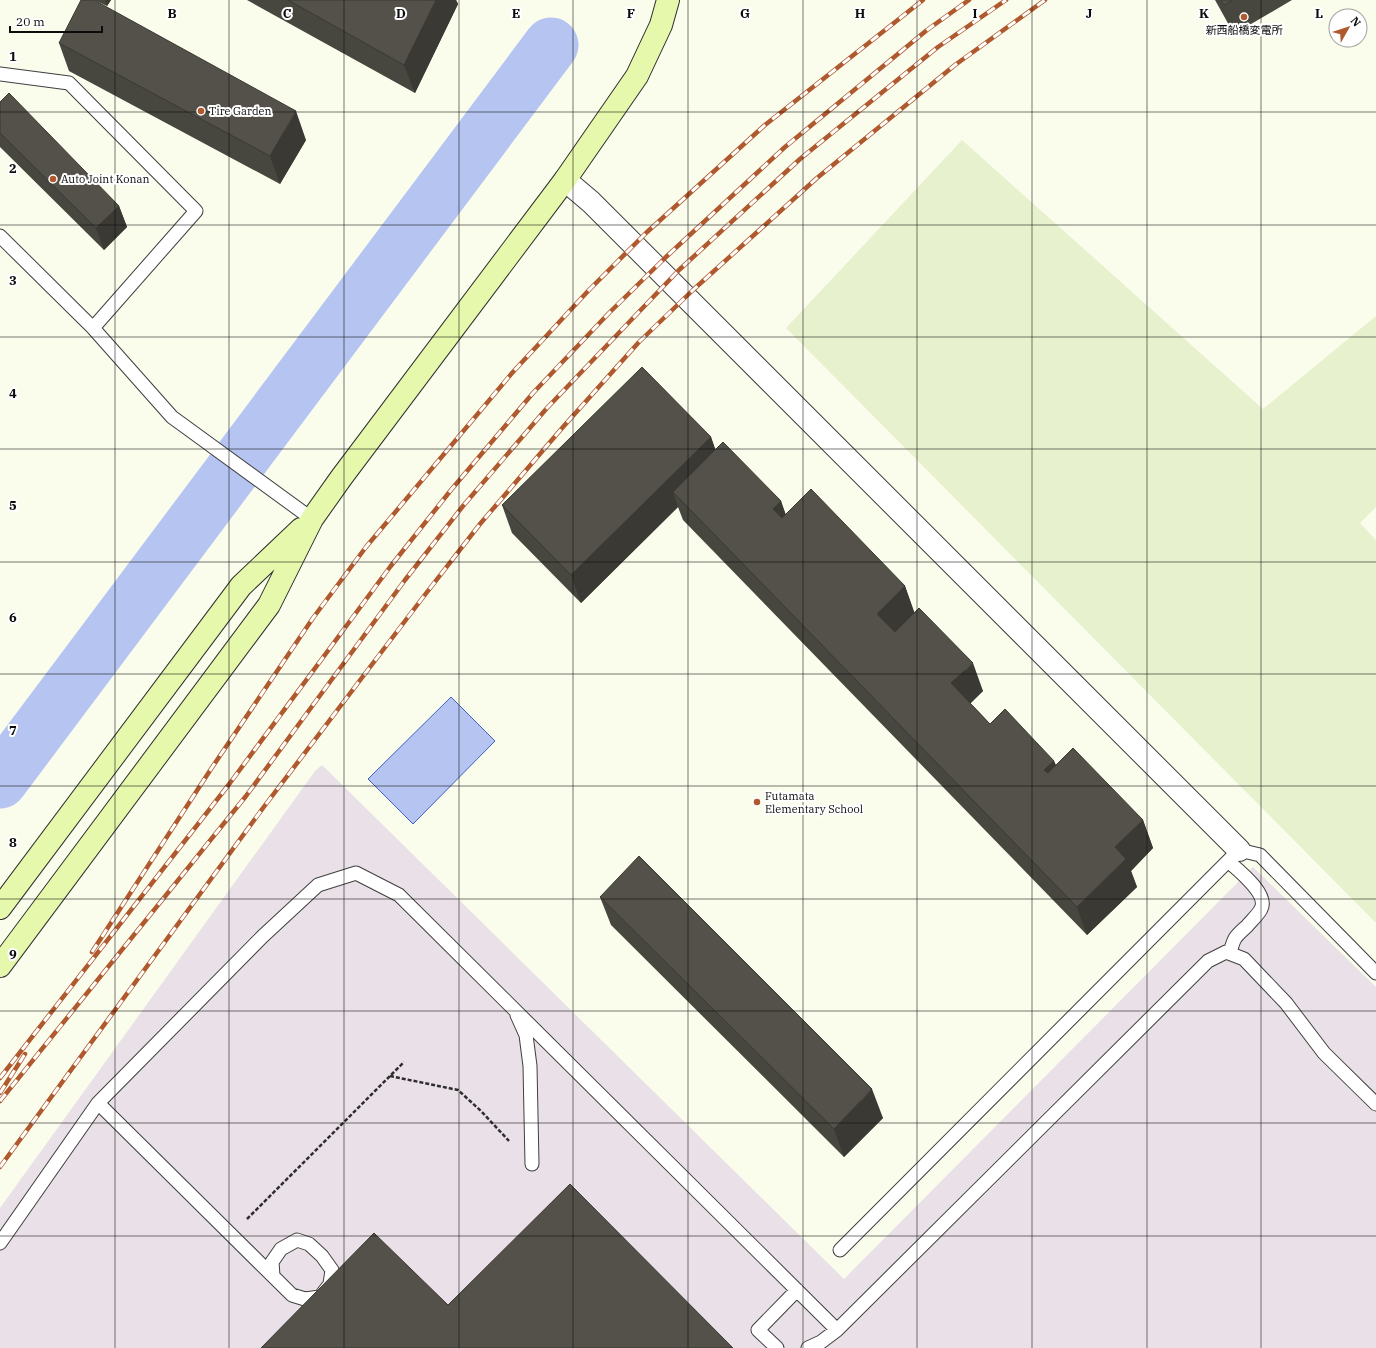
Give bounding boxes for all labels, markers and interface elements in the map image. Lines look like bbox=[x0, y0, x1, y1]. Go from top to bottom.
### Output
text: B bbox=[167, 5, 177, 22]
text: C bbox=[283, 5, 292, 22]
text: D bbox=[396, 5, 406, 22]
text: E bbox=[512, 5, 520, 22]
text: F bbox=[627, 5, 635, 22]
text: G bbox=[740, 5, 750, 22]
text: H bbox=[855, 5, 866, 22]
text: I bbox=[973, 5, 978, 22]
text: J bbox=[1086, 5, 1093, 22]
text: K bbox=[1199, 5, 1209, 22]
text: L bbox=[1315, 5, 1323, 22]
scale bar bbox=[10, 8, 102, 34]
north arrow bbox=[1328, 8, 1368, 48]
marker: 新西船橋変電所 bbox=[1239, 12, 1249, 22]
text: 20 m bbox=[16, 14, 45, 29]
text: N bbox=[1348, 14, 1364, 30]
place label: 新西船橋変電所 bbox=[1206, 23, 1283, 37]
text: 1 bbox=[9, 48, 17, 65]
place label: Tire Garden bbox=[209, 104, 272, 118]
marker: Tire Garden bbox=[196, 106, 206, 116]
text: 2 bbox=[9, 160, 17, 177]
place label: Auto Joint Konan bbox=[61, 172, 150, 186]
marker: Auto Joint Konan bbox=[48, 174, 58, 184]
text: 3 bbox=[9, 272, 17, 289]
text: 4 bbox=[9, 385, 17, 402]
text: 5 bbox=[9, 497, 17, 514]
text: 6 bbox=[9, 609, 17, 626]
text: 7 bbox=[9, 722, 17, 739]
place label: Futamata Elementary School bbox=[765, 789, 863, 816]
marker: Futamata Elementary School bbox=[752, 797, 762, 807]
text: 8 bbox=[9, 834, 17, 851]
text: 9 bbox=[9, 946, 17, 963]

